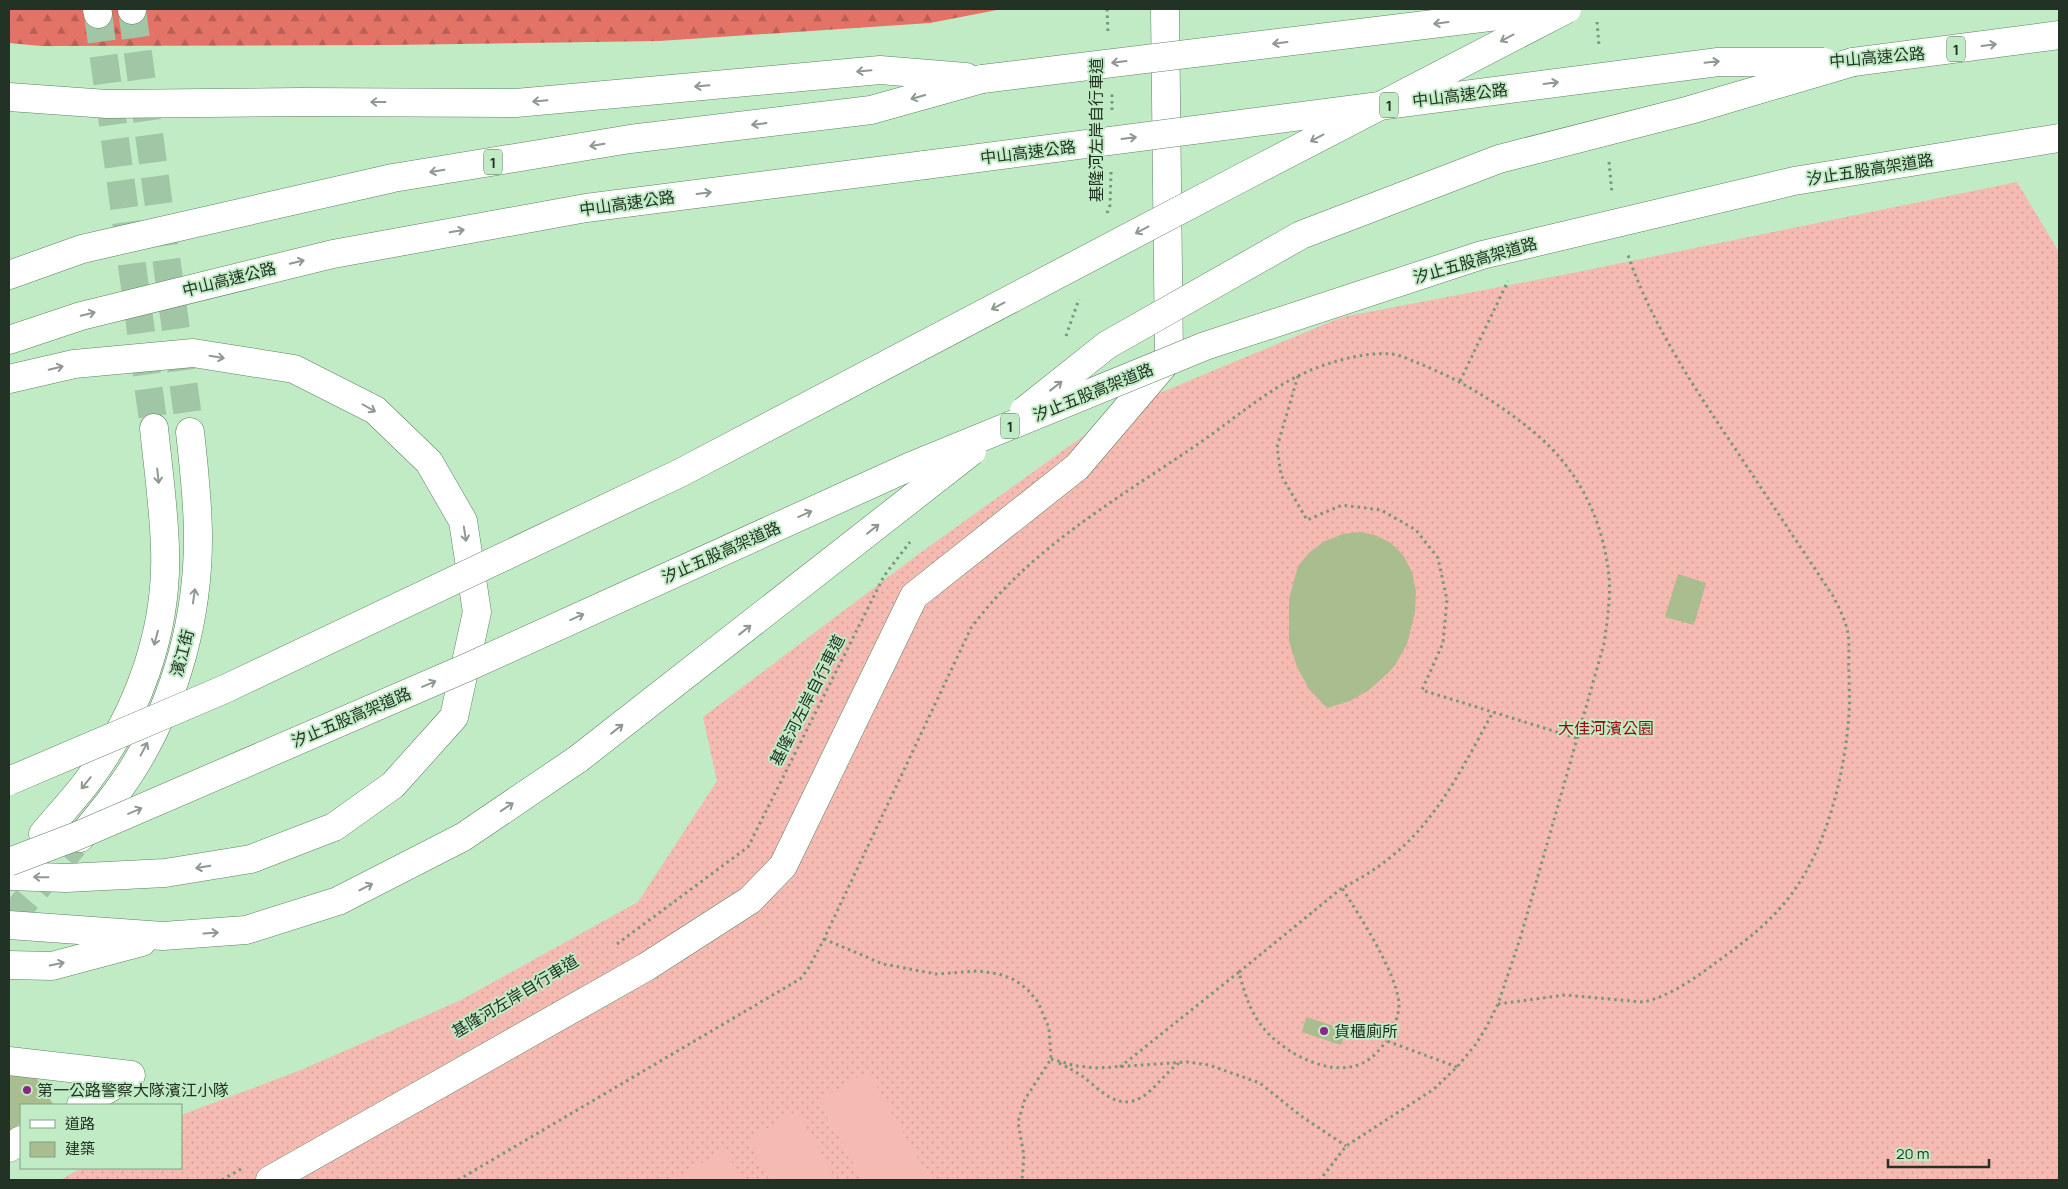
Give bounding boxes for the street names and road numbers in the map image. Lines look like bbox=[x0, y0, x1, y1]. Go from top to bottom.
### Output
road number: 1 bbox=[1947, 36, 1965, 62]
street label: 中山高速公路 bbox=[1828, 42, 1926, 72]
street label: 基隆河左岸自行車道 bbox=[1085, 58, 1107, 202]
street label: 中山高速公路 bbox=[1411, 78, 1509, 112]
road number: 1 bbox=[1380, 92, 1398, 118]
street label: 中山高速公路 bbox=[979, 135, 1077, 169]
street label: 汐止五股高架道路 bbox=[1805, 148, 1935, 190]
road number: 1 bbox=[484, 150, 502, 174]
street label: 中山高速公路 bbox=[578, 185, 676, 221]
street label: 汐止五股高架道路 bbox=[1410, 232, 1540, 288]
street label: 中山高速公路 bbox=[180, 257, 278, 301]
street label: 汐止五股高架道路 bbox=[1030, 358, 1156, 426]
road number: 1 bbox=[1001, 414, 1019, 438]
street label: 汐止五股高架道路 bbox=[658, 516, 784, 588]
street label: 濱江街 bbox=[165, 627, 199, 679]
street label: 基隆河左岸自行車道 bbox=[765, 631, 849, 769]
street label: 汐止五股高架道路 bbox=[288, 682, 414, 752]
street label: 基隆河左岸自行車道 bbox=[448, 949, 582, 1043]

